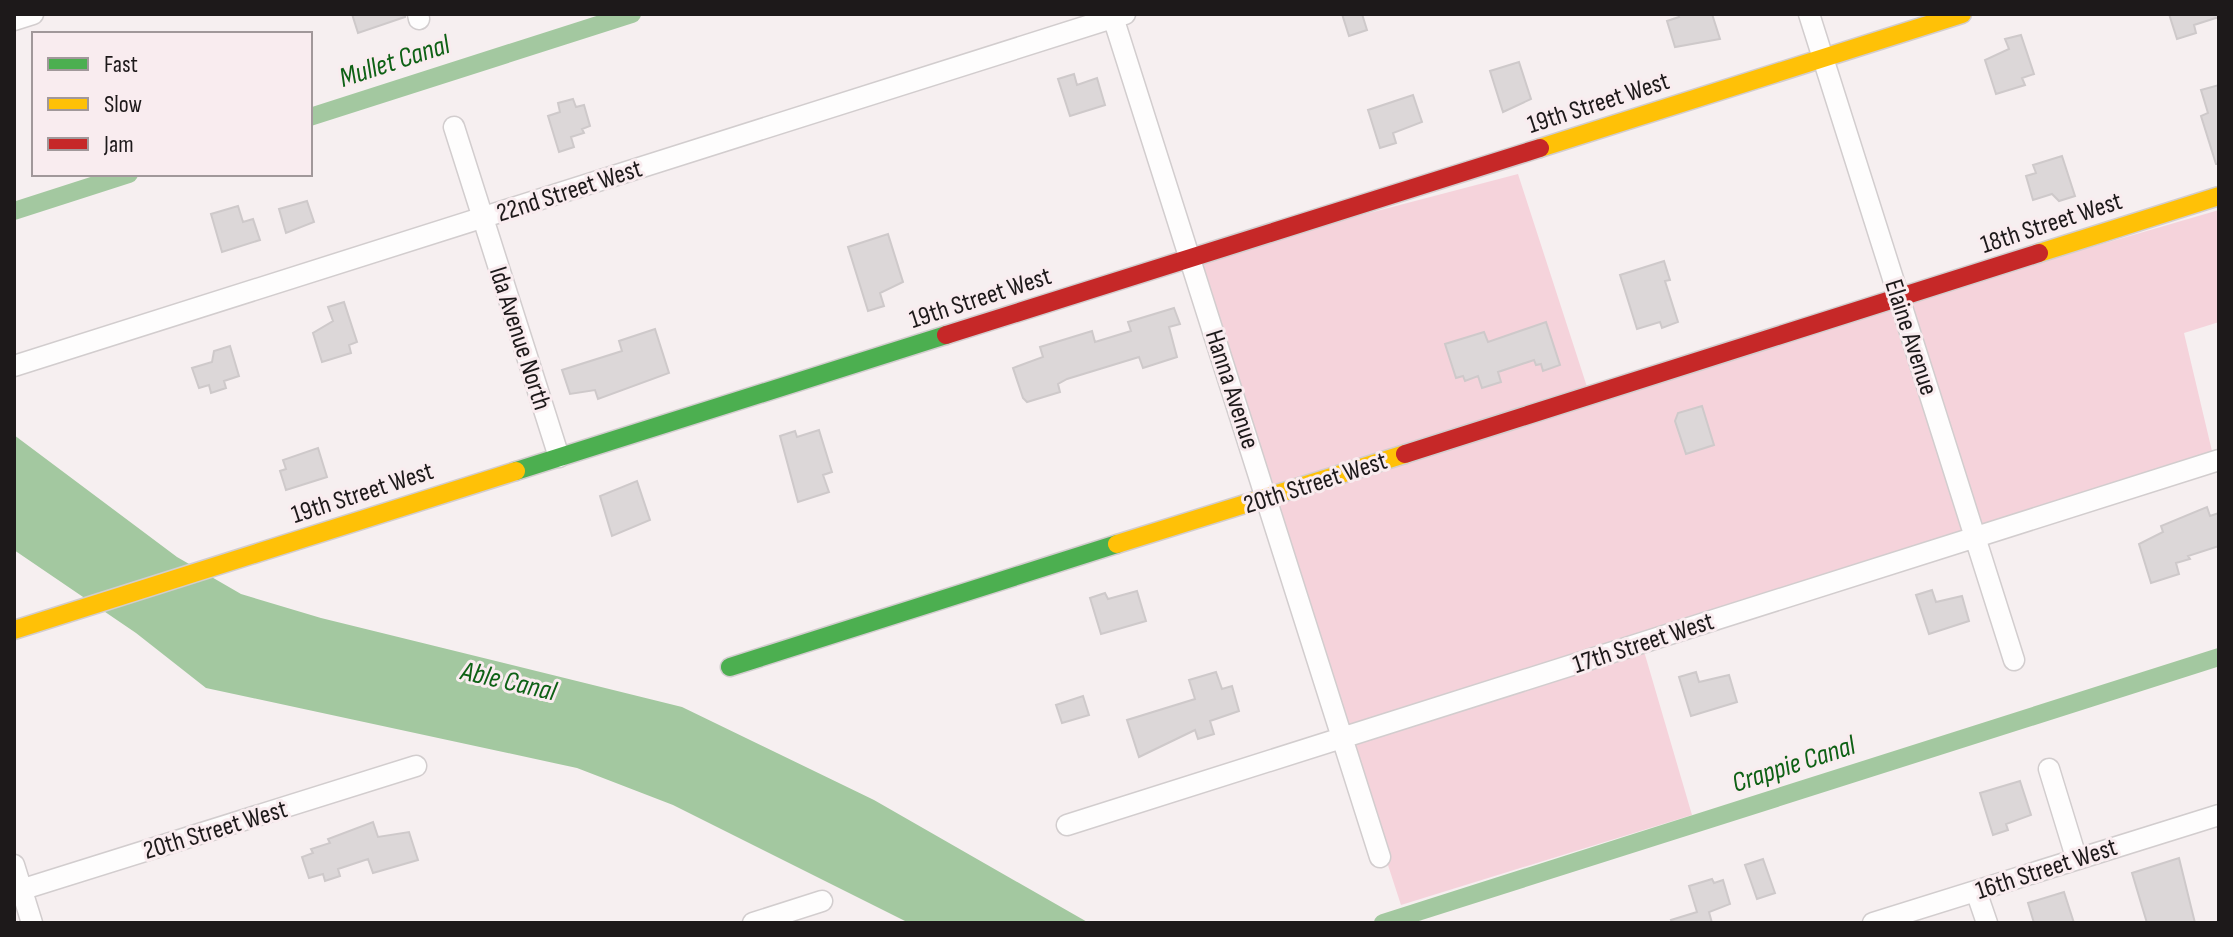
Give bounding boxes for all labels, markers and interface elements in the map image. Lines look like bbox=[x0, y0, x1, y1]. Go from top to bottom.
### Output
water label: Mullet Canal bbox=[335, 28, 455, 95]
legend bbox=[32, 32, 312, 176]
text: Fast bbox=[104, 50, 138, 79]
street label: 19th Street West bbox=[1524, 66, 1673, 141]
text: Slow bbox=[104, 90, 142, 119]
text: Jam bbox=[103, 130, 134, 159]
street label: 22nd Street West bbox=[493, 153, 646, 229]
street label: 18th Street West bbox=[1977, 186, 2126, 261]
street label: 19th Street West bbox=[906, 261, 1055, 336]
street label: Ida Avenue North bbox=[482, 263, 557, 414]
street label: Elaine Avenue bbox=[1877, 276, 1944, 399]
street label: Hanna Avenue bbox=[1198, 326, 1265, 453]
street label: 20th Street West bbox=[1240, 446, 1391, 521]
street label: 19th Street West bbox=[288, 456, 437, 531]
street label: 17th Street West bbox=[1569, 606, 1718, 681]
water label: Able Canal bbox=[457, 654, 560, 709]
water label: Crappie Canal bbox=[1728, 729, 1860, 800]
street label: 20th Street West bbox=[140, 794, 291, 867]
street label: 16th Street West bbox=[1972, 832, 2121, 907]

